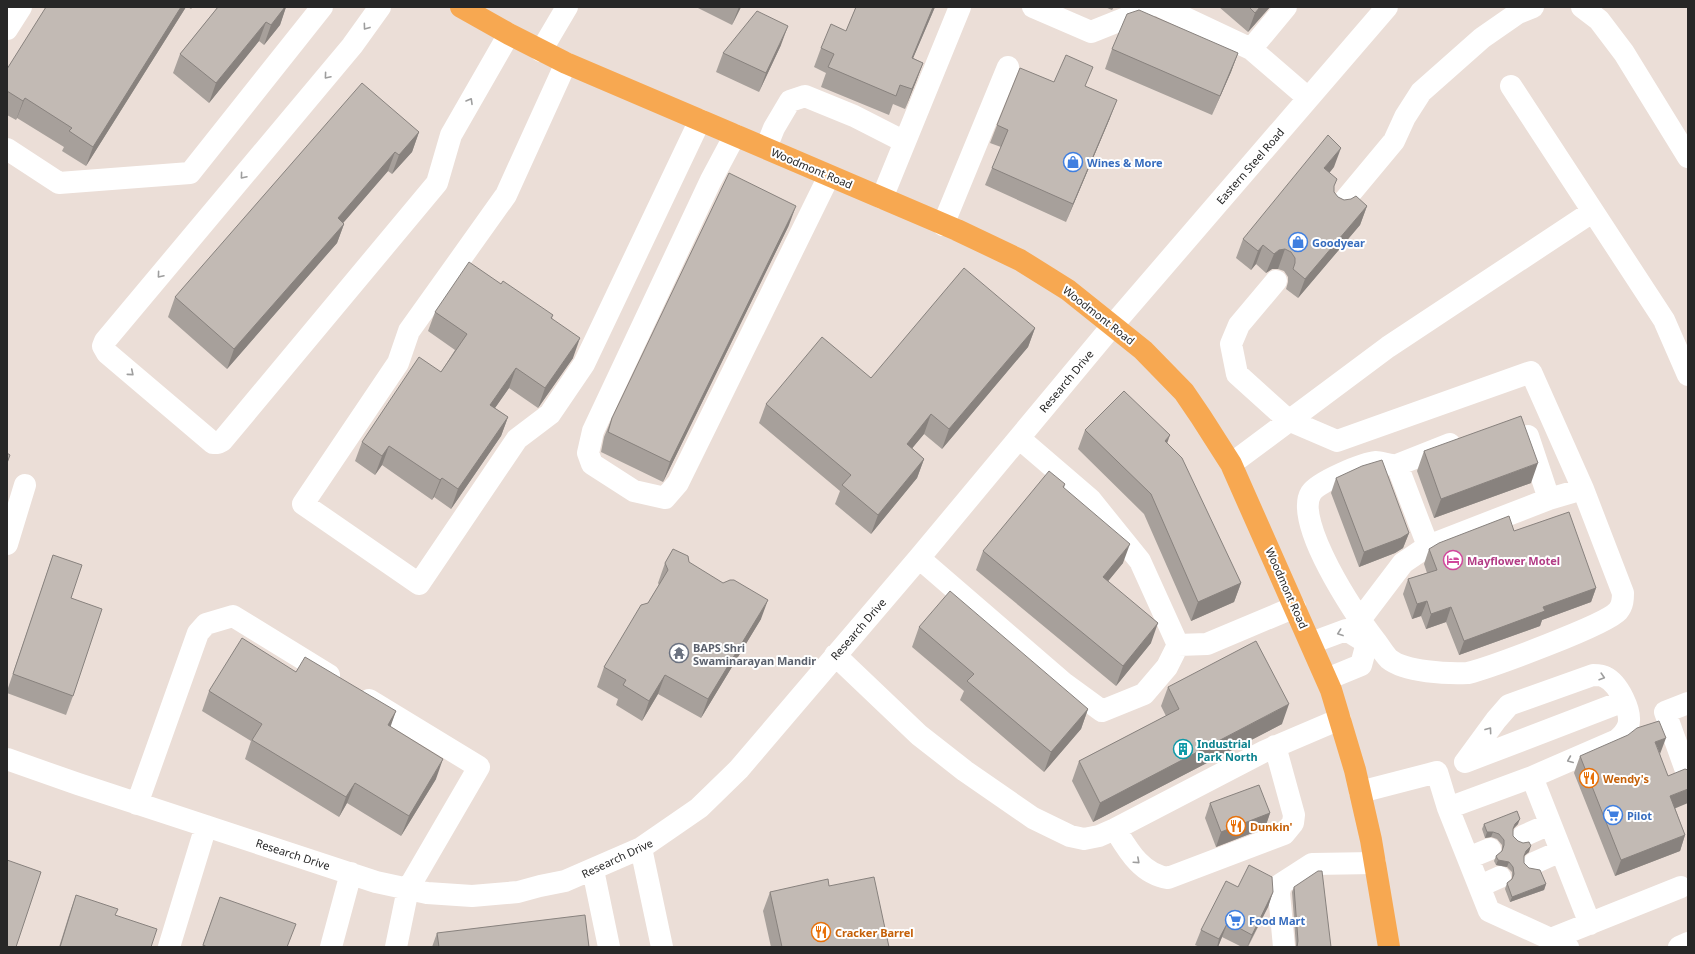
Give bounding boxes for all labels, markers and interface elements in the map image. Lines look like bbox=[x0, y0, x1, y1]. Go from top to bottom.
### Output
one-way arrow bbox=[364, 22, 371, 29]
one-way arrow bbox=[324, 71, 331, 79]
one-way arrow bbox=[466, 98, 473, 105]
street label: Eastern Steel Road bbox=[1213, 125, 1287, 207]
street label: Woodmont Road bbox=[769, 144, 855, 192]
shop icon: Wines & More bbox=[1062, 151, 1084, 173]
place label: Wines & More bbox=[1087, 155, 1163, 170]
one-way arrow bbox=[241, 171, 248, 178]
shop icon: Goodyear bbox=[1287, 231, 1309, 253]
place label: Goodyear bbox=[1312, 235, 1365, 250]
one-way arrow bbox=[157, 271, 164, 278]
street label: Woodmont Road bbox=[1060, 282, 1138, 348]
street label: Research Drive bbox=[1035, 347, 1097, 415]
one-way arrow bbox=[126, 369, 134, 376]
street label: Woodmont Road bbox=[1262, 545, 1312, 631]
hotel icon: Mayflower Motel bbox=[1442, 549, 1464, 571]
place label: Mayflower Motel bbox=[1467, 553, 1560, 568]
street label: Research Drive bbox=[827, 595, 889, 663]
one-way arrow bbox=[1337, 628, 1344, 636]
place label: BAPS Shri Swaminarayan Mandir bbox=[693, 640, 816, 668]
temple icon: BAPS Shri Swaminarayan Mandir bbox=[668, 642, 690, 664]
one-way arrow bbox=[1598, 672, 1605, 681]
one-way arrow bbox=[1484, 727, 1491, 734]
place label: Industrial Park North bbox=[1197, 736, 1258, 764]
building icon: Industrial Park North bbox=[1172, 738, 1194, 760]
one-way arrow bbox=[1567, 756, 1574, 764]
restaurant icon: Wendy's bbox=[1578, 767, 1600, 789]
place label: Wendy's bbox=[1603, 771, 1649, 786]
supermarket icon: Pilot bbox=[1602, 804, 1624, 826]
place label: Pilot bbox=[1627, 808, 1652, 823]
restaurant icon: Dunkin' bbox=[1225, 815, 1247, 837]
place label: Dunkin' bbox=[1250, 819, 1293, 834]
street label: Research Drive bbox=[254, 835, 332, 873]
street label: Research Drive bbox=[579, 835, 655, 881]
one-way arrow bbox=[1132, 856, 1140, 863]
supermarket icon: Food Mart bbox=[1224, 909, 1246, 931]
place label: Food Mart bbox=[1249, 913, 1305, 928]
restaurant icon: Cracker Barrel bbox=[810, 921, 832, 943]
place label: Cracker Barrel bbox=[835, 925, 914, 940]

